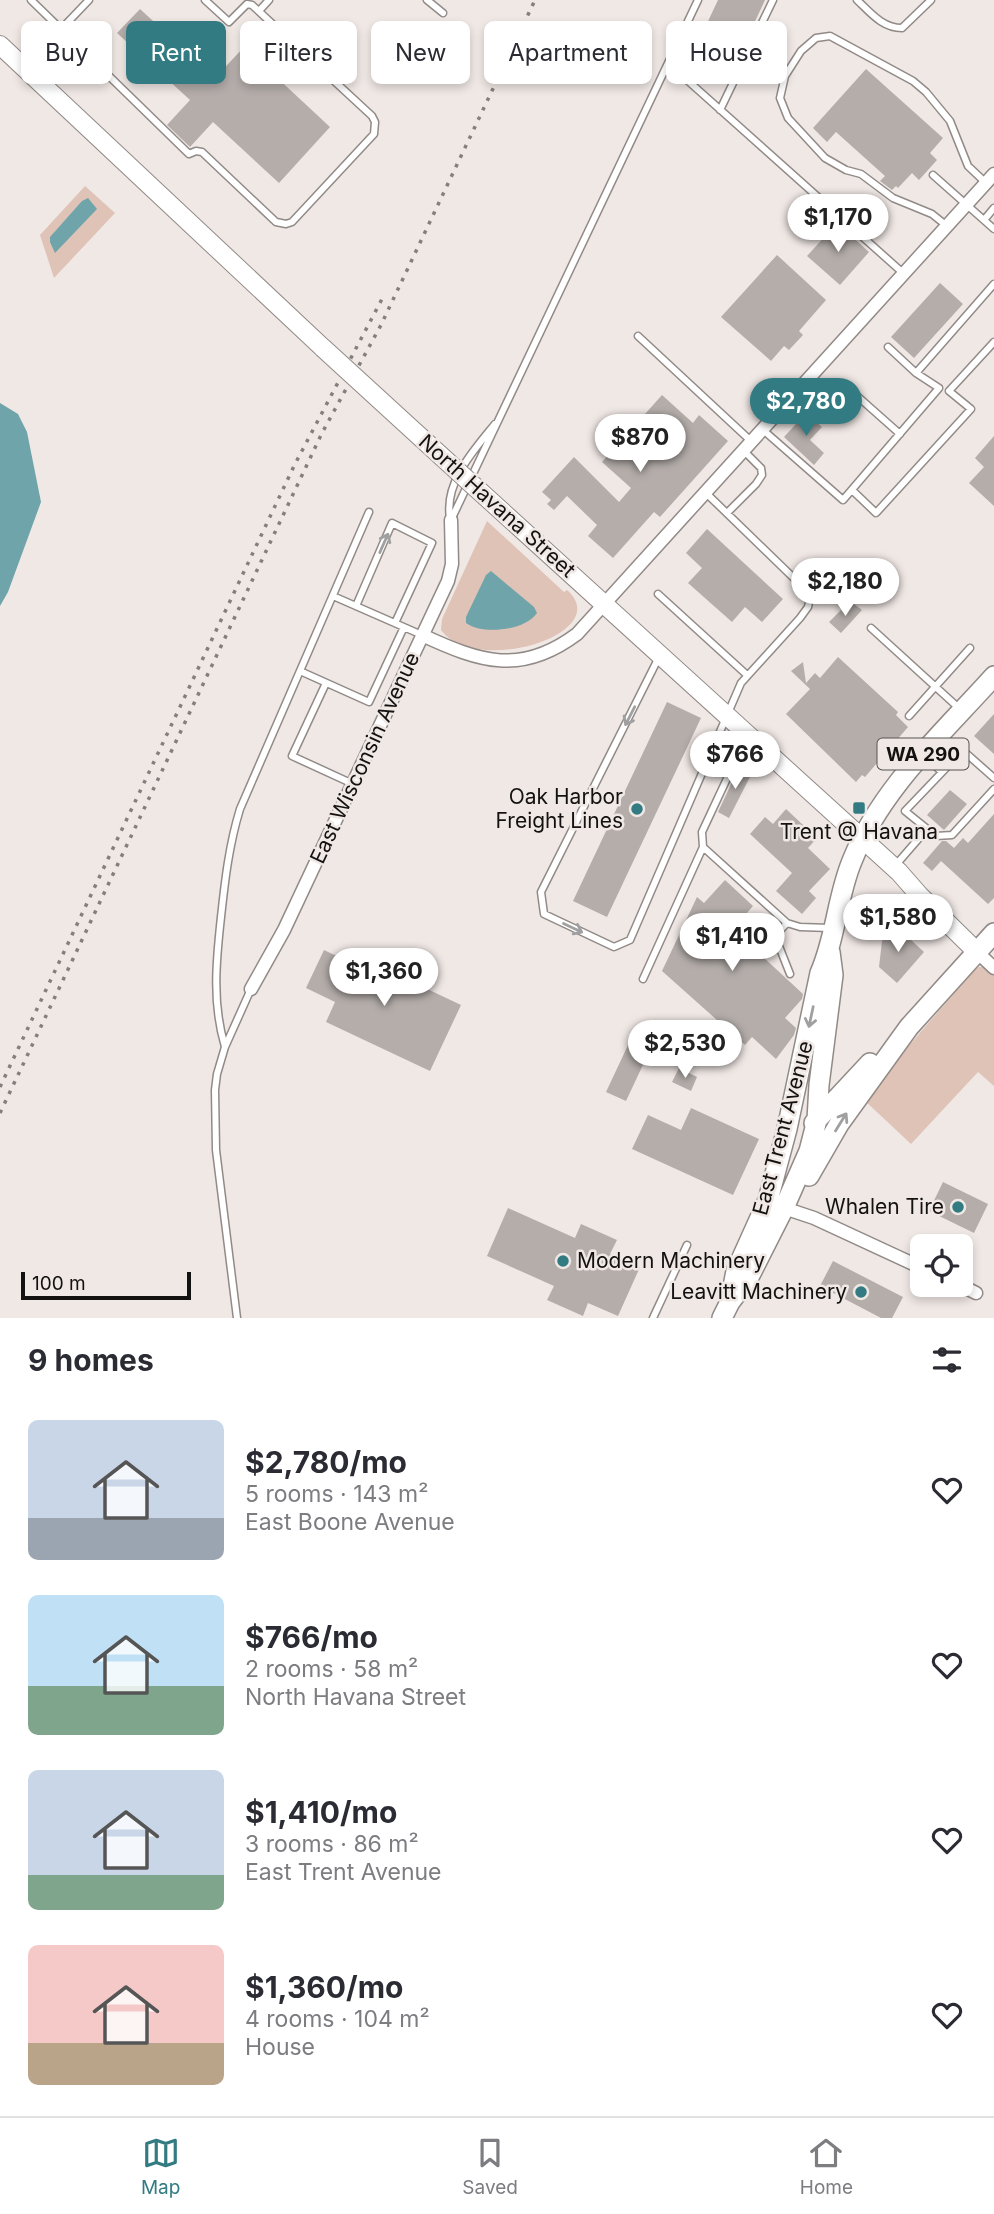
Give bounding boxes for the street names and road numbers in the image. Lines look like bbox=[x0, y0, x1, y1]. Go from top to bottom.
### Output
street label: North Havana Street bbox=[414, 429, 581, 583]
street label: East Wisconsin Avenue bbox=[305, 648, 425, 867]
road number: WA 290 bbox=[878, 738, 968, 769]
street label: East Trent Avenue bbox=[747, 1038, 818, 1218]

